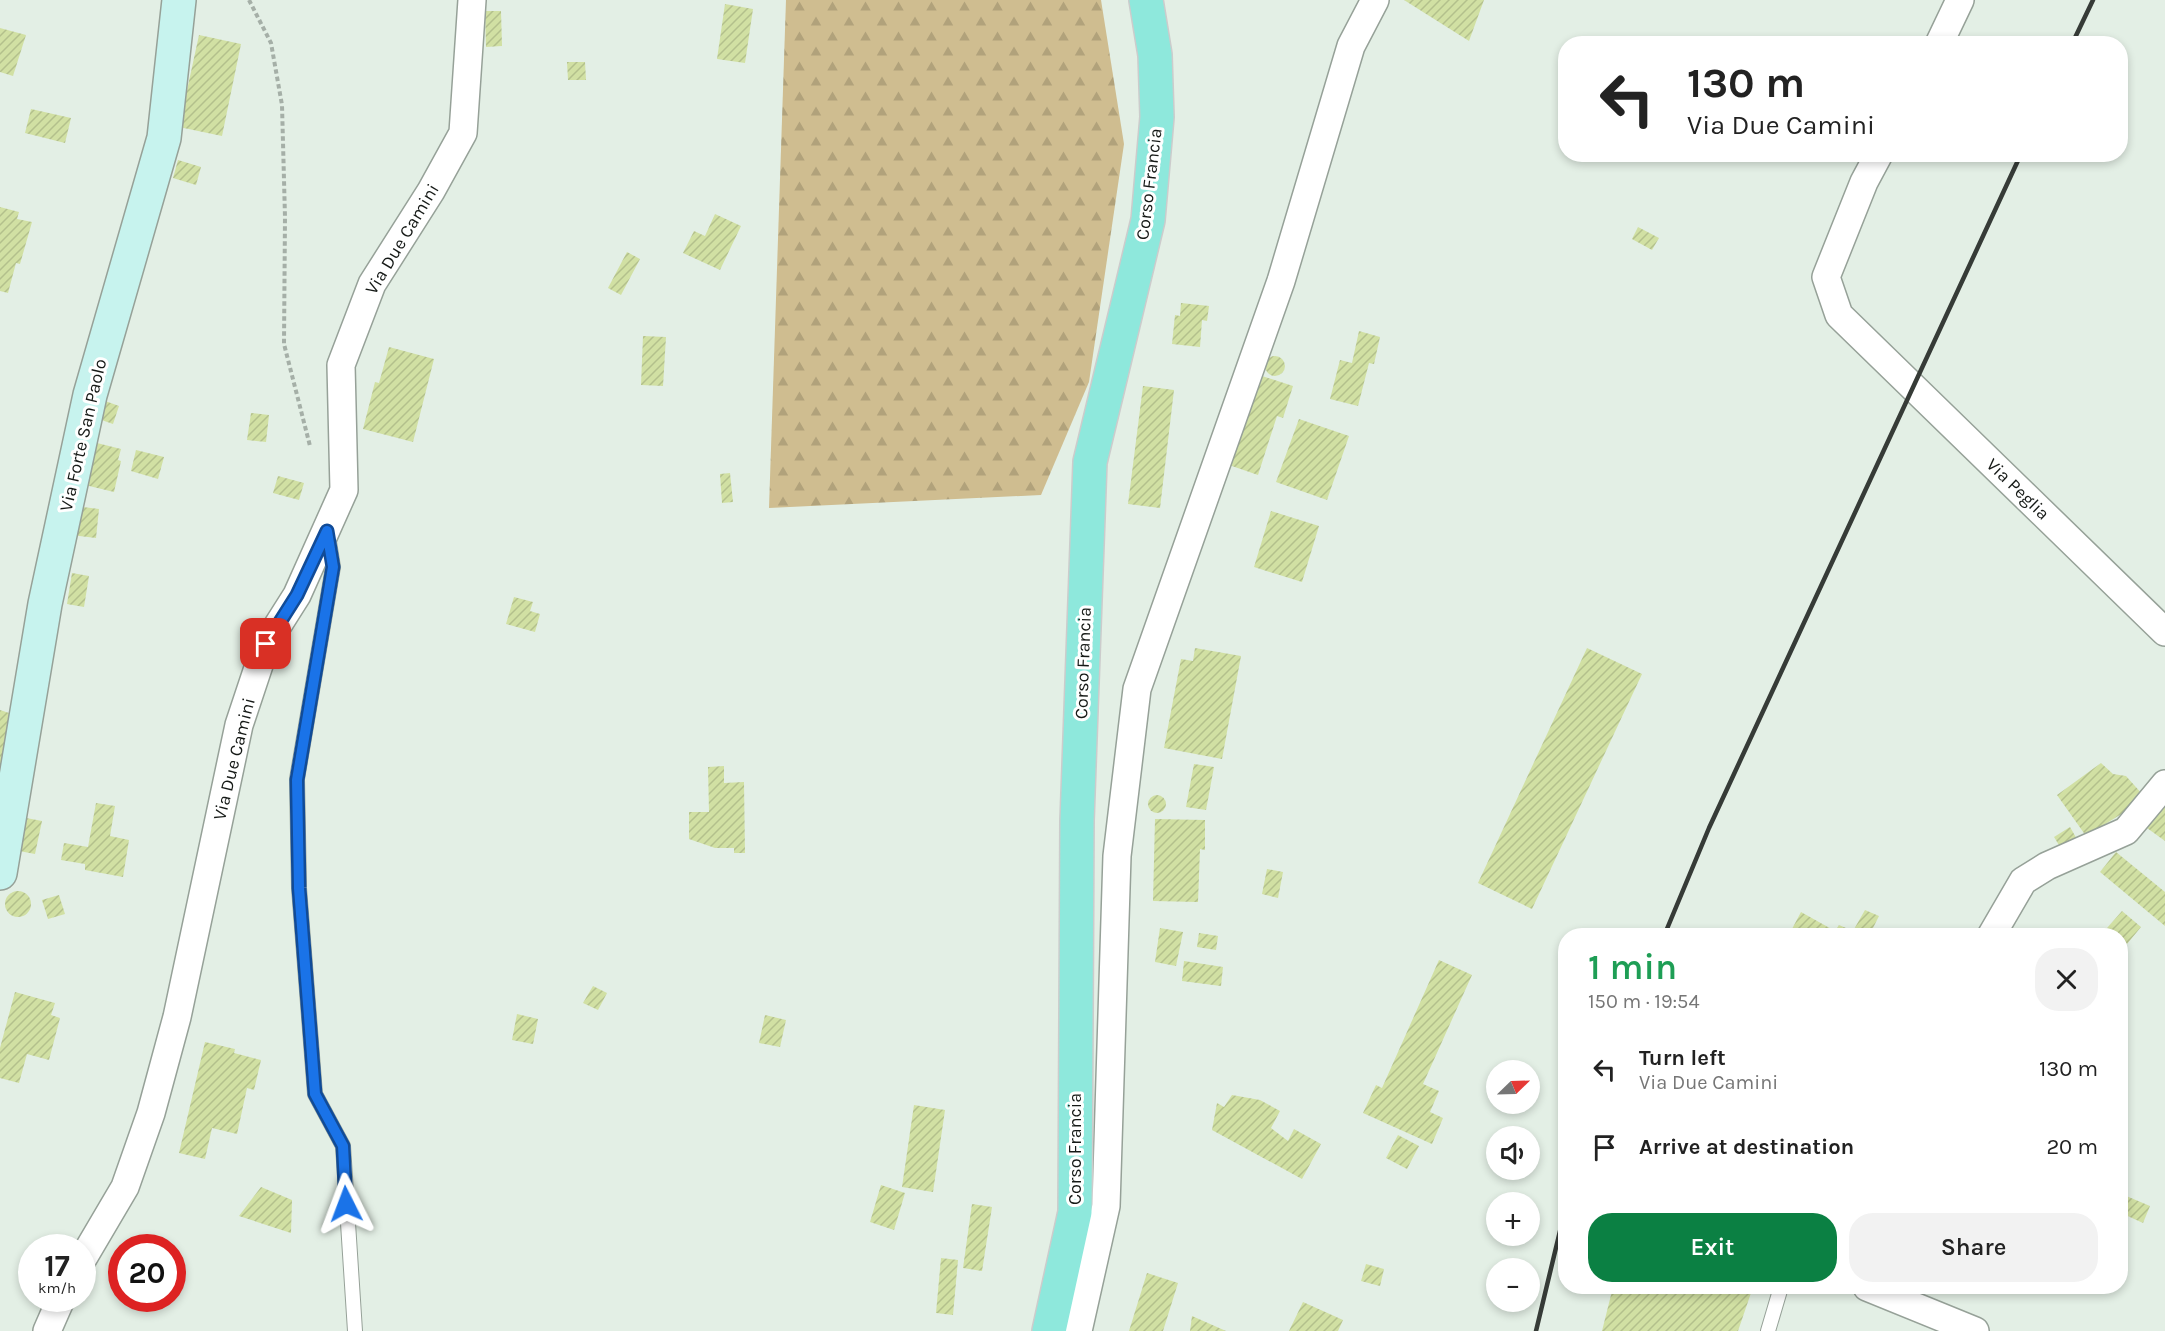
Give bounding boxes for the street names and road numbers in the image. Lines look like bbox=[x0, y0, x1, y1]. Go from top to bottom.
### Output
street label: Corso Francia bbox=[1131, 127, 1167, 241]
street label: Via Due Camini bbox=[360, 180, 444, 298]
street label: Via Forte San Paolo bbox=[55, 357, 111, 513]
street label: Via Peglia bbox=[1982, 454, 2054, 524]
street label: Corso Francia bbox=[1070, 607, 1096, 719]
street label: Via Due Camini bbox=[208, 696, 260, 822]
street label: Corso Francia bbox=[1064, 1093, 1086, 1205]

